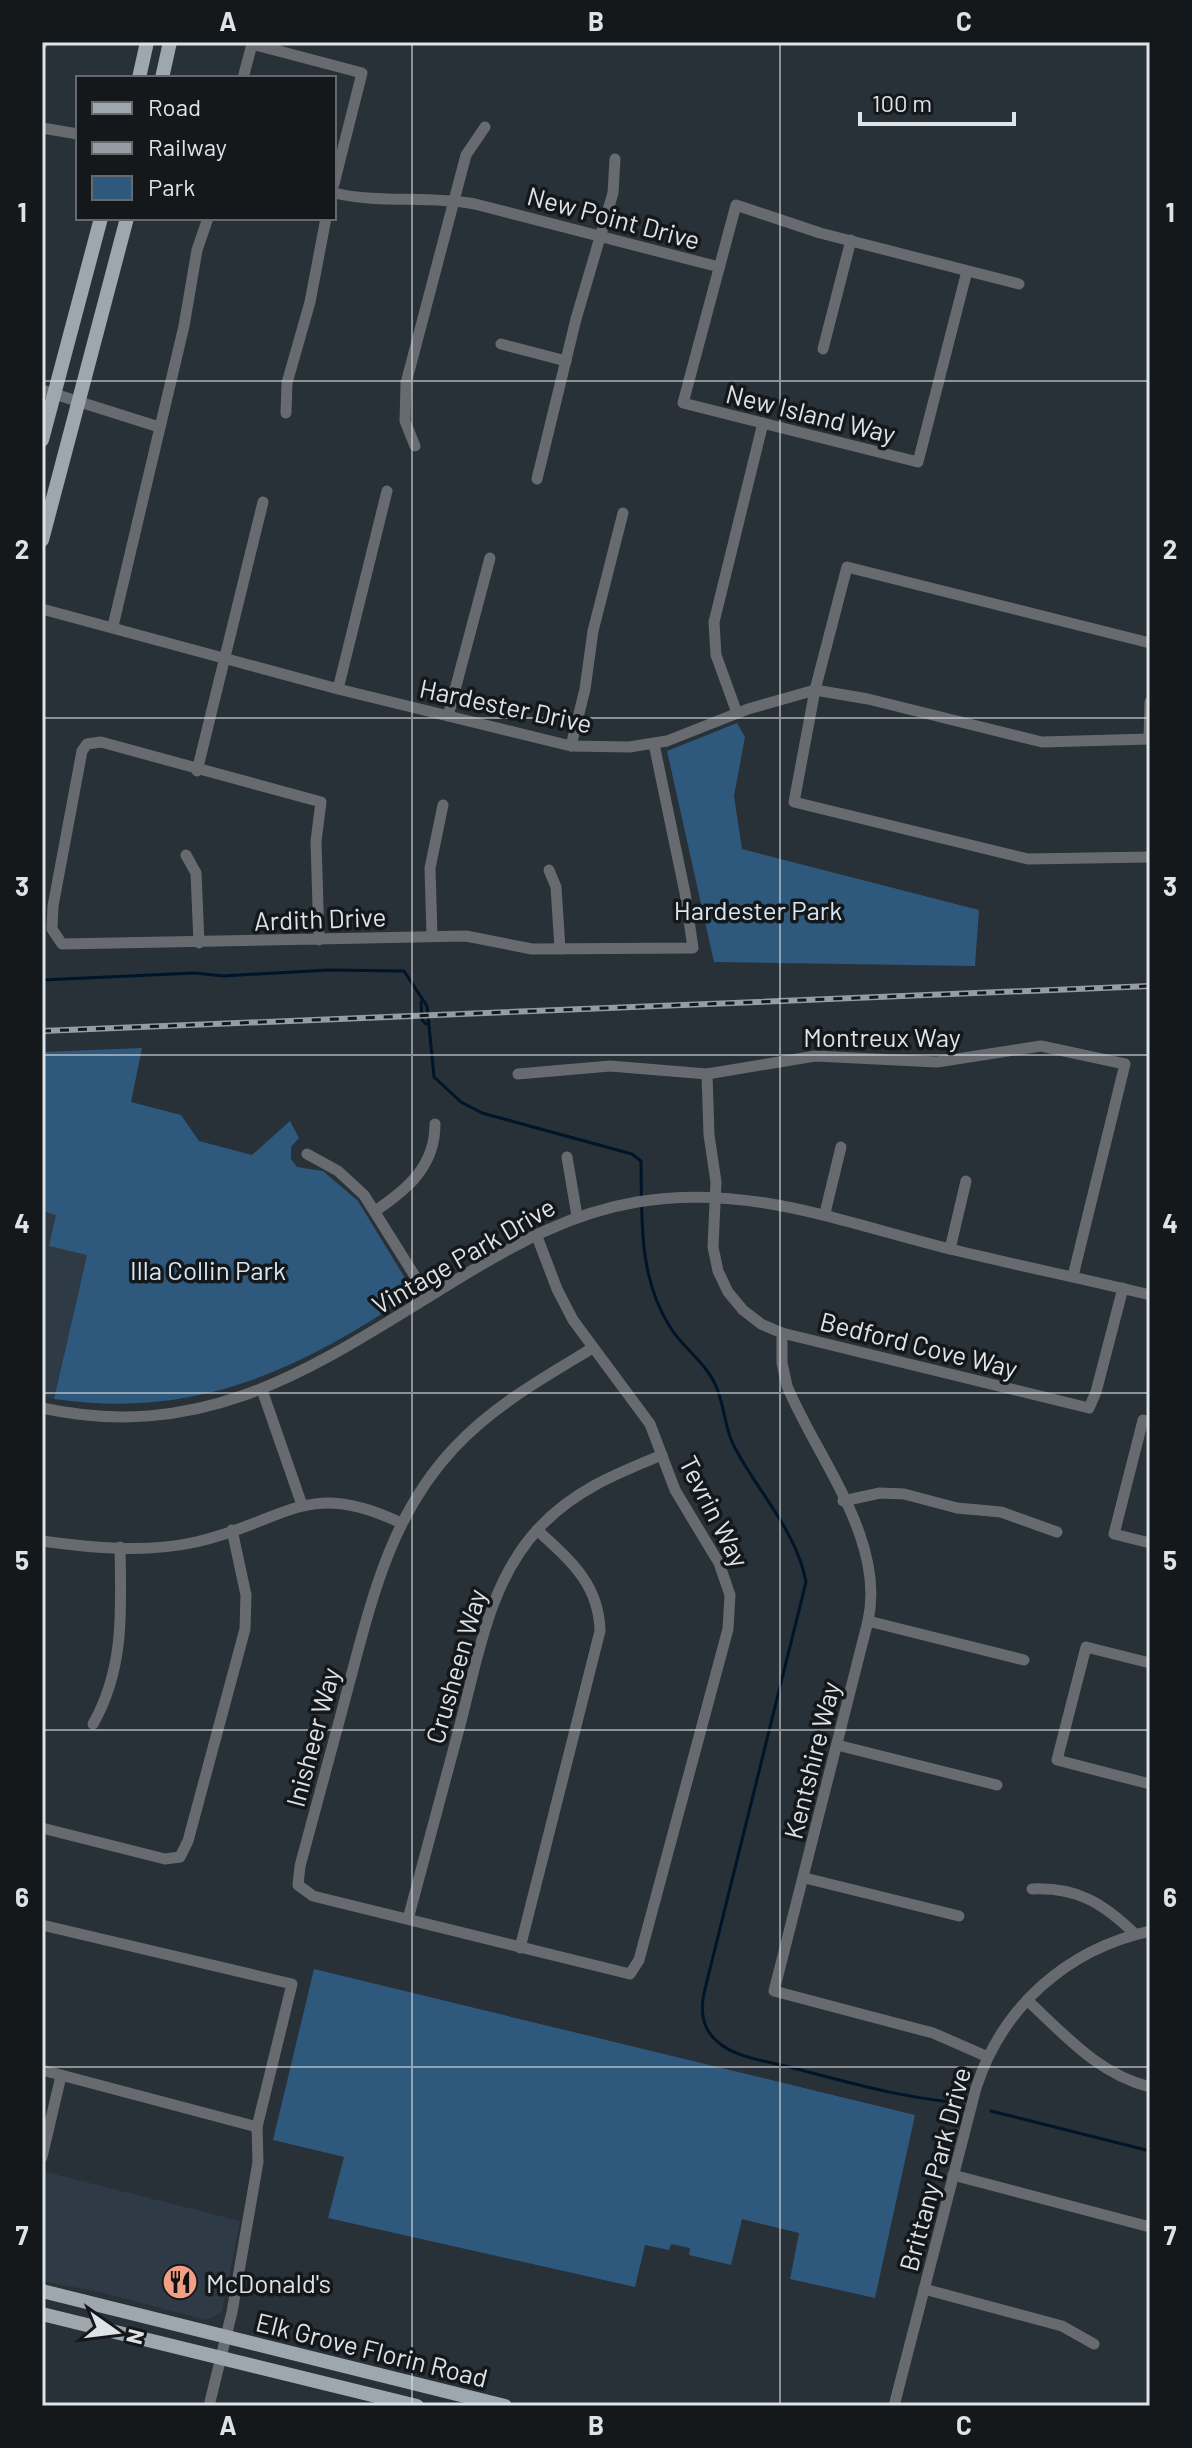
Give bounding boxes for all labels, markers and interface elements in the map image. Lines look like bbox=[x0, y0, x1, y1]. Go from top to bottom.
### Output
text: A bbox=[219, 5, 237, 36]
text: B bbox=[588, 5, 604, 36]
text: C bbox=[956, 5, 972, 36]
legend bbox=[76, 76, 336, 220]
scale bar bbox=[860, 76, 1014, 126]
text: 100 m bbox=[872, 88, 932, 117]
text: Road bbox=[148, 92, 201, 121]
text: Railway bbox=[148, 132, 227, 161]
text: Park bbox=[148, 172, 195, 201]
street label: New Point Drive bbox=[524, 179, 704, 255]
text: 1 bbox=[17, 196, 27, 227]
text: 1 bbox=[1165, 196, 1175, 227]
street label: New Island Way bbox=[723, 377, 899, 449]
text: 2 bbox=[15, 533, 29, 564]
text: 2 bbox=[1163, 533, 1177, 564]
street label: Hardester Drive bbox=[417, 672, 595, 738]
text: 3 bbox=[15, 870, 29, 901]
text: 3 bbox=[1163, 870, 1177, 901]
park label: Hardester Park bbox=[674, 894, 842, 925]
street label: Ardith Drive bbox=[253, 900, 387, 936]
street label: Montreux Way bbox=[803, 1021, 961, 1052]
street label: Vintage Park Drive bbox=[366, 1190, 560, 1320]
text: 4 bbox=[14, 1207, 30, 1238]
text: 4 bbox=[1162, 1207, 1178, 1238]
park label: Illa Collin Park bbox=[130, 1254, 286, 1285]
street label: Bedford Cove Way bbox=[817, 1304, 1021, 1384]
street label: Tevrin Way bbox=[674, 1450, 756, 1572]
text: 5 bbox=[15, 1544, 29, 1575]
text: 5 bbox=[1163, 1544, 1177, 1575]
street label: Crusheen Way bbox=[418, 1585, 492, 1747]
street label: Inisheer Way bbox=[279, 1664, 345, 1810]
street label: Kentshire Way bbox=[776, 1678, 846, 1842]
text: 6 bbox=[15, 1881, 29, 1912]
text: 6 bbox=[1163, 1881, 1177, 1912]
street label: Brittany Park Drive bbox=[892, 2064, 976, 2274]
text: 7 bbox=[16, 2219, 29, 2250]
text: 7 bbox=[1164, 2219, 1177, 2250]
restaurant icon: McDonald's bbox=[161, 2263, 199, 2301]
place label: McDonald's bbox=[206, 2267, 331, 2298]
north arrow bbox=[76, 2292, 156, 2372]
street label: Elk Grove Florin Road bbox=[253, 2305, 491, 2393]
text: N bbox=[122, 2327, 151, 2347]
text: A bbox=[219, 2409, 237, 2440]
text: B bbox=[588, 2409, 604, 2440]
text: C bbox=[956, 2409, 972, 2440]

